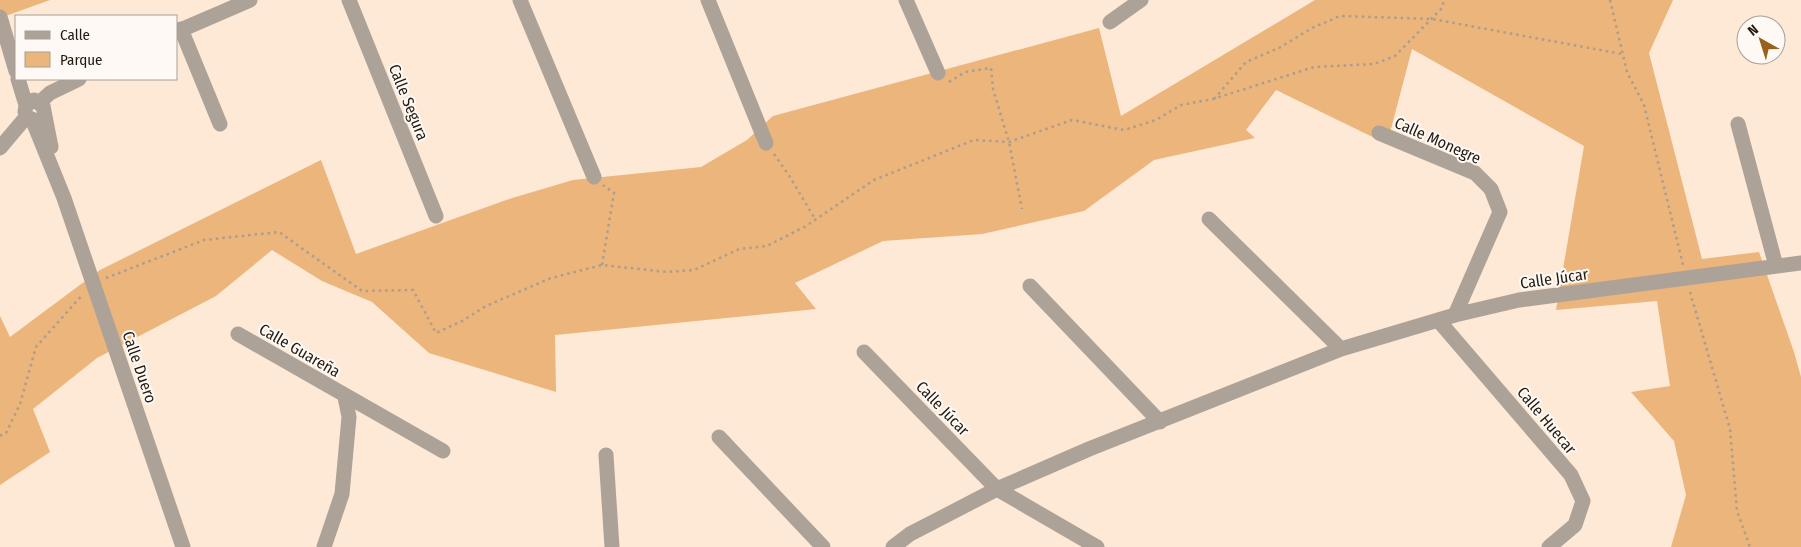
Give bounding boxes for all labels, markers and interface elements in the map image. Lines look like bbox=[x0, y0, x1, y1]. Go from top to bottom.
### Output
legend bbox=[15, 15, 178, 80]
north arrow bbox=[1736, 15, 1786, 65]
text: N bbox=[1745, 21, 1762, 40]
text: Calle bbox=[60, 26, 90, 44]
text: Parque bbox=[60, 51, 103, 69]
street label: Calle Segura bbox=[385, 61, 432, 143]
street label: Calle Monegre bbox=[1392, 113, 1484, 168]
street label: Calle Júcar bbox=[1519, 264, 1590, 293]
street label: Calle Guareña bbox=[256, 320, 344, 381]
street label: Calle Duero bbox=[118, 329, 161, 406]
street label: Calle Júcar bbox=[912, 377, 974, 440]
street label: Calle Huecar bbox=[1513, 383, 1580, 458]

